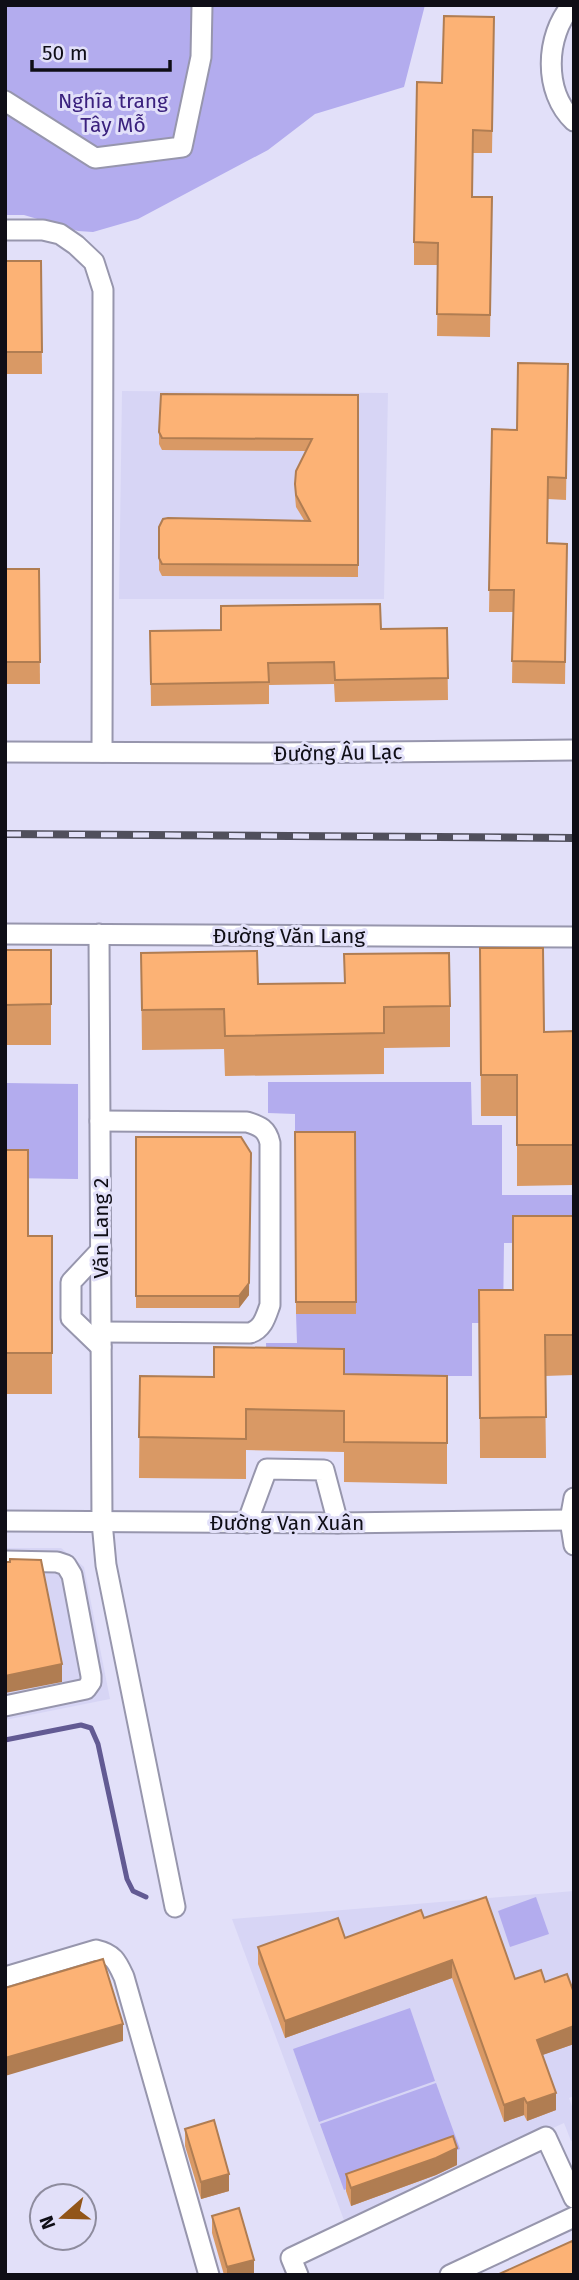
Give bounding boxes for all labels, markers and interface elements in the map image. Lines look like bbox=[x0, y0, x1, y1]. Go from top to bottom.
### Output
scale bar bbox=[32, 28, 170, 72]
text: 50 m bbox=[42, 40, 88, 66]
park label: Nghĩa trang Tây Mỗ bbox=[58, 88, 168, 138]
street label: Đường Âu Lạc bbox=[273, 739, 403, 767]
street label: Đường Văn Lang bbox=[213, 923, 365, 949]
street label: Văn Lang 2 bbox=[88, 1178, 114, 1279]
street label: Đường Vạn Xuân bbox=[210, 1510, 364, 1536]
north arrow bbox=[28, 2182, 98, 2252]
text: N bbox=[35, 2213, 60, 2233]

